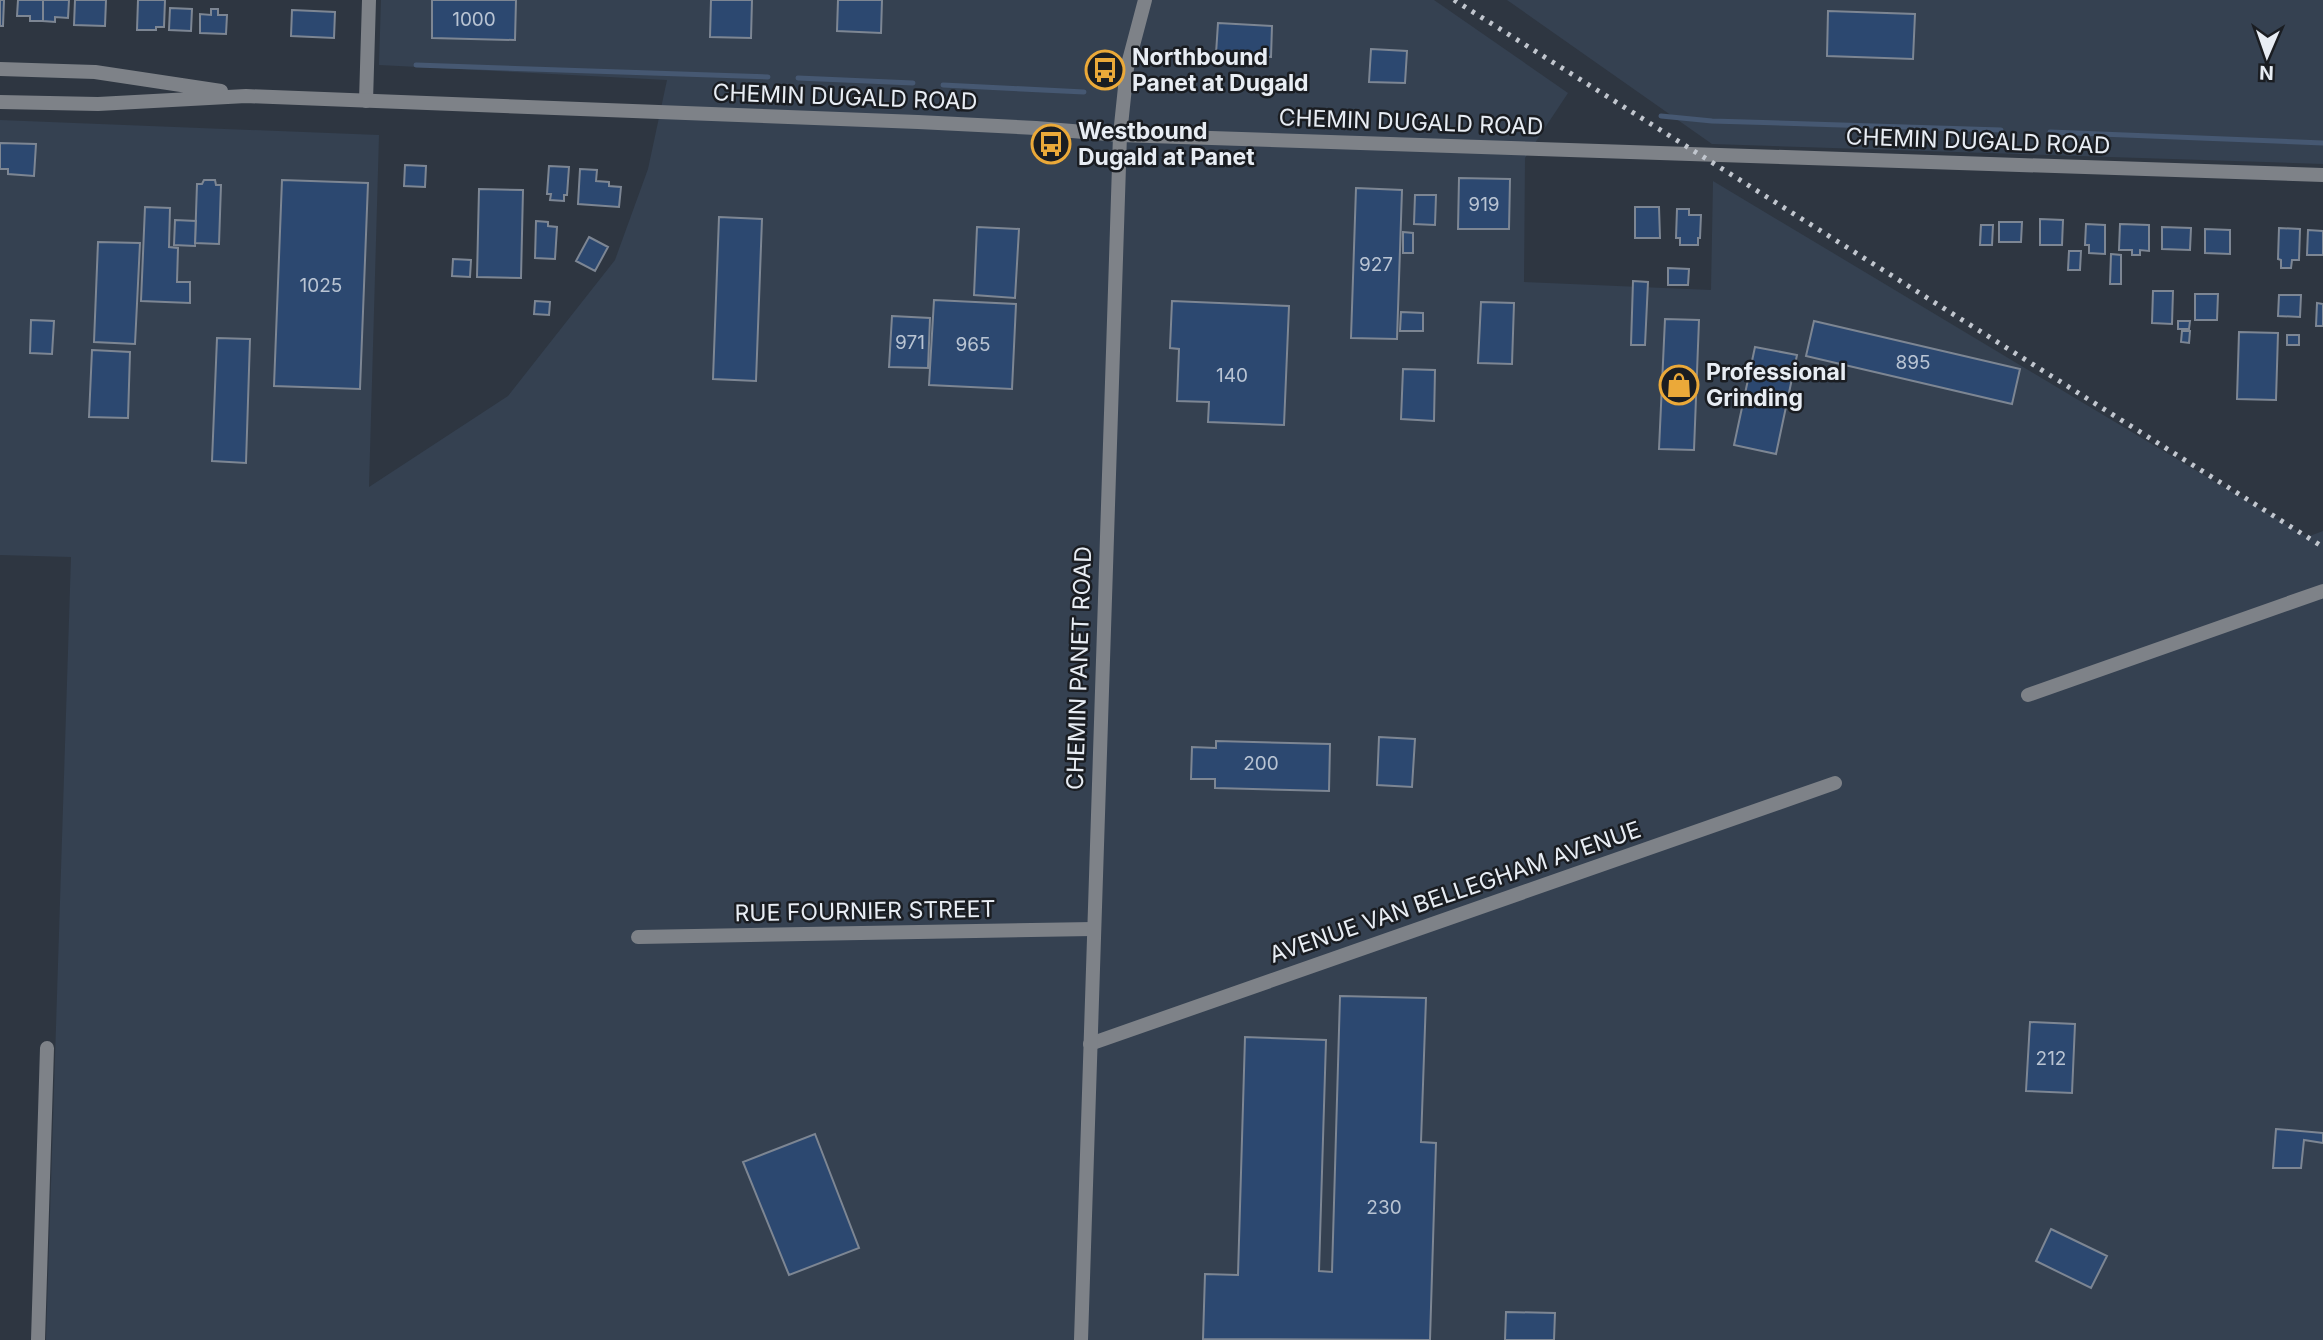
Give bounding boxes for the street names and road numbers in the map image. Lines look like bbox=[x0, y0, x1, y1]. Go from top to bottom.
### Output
street label: CHEMIN DUGALD ROAD bbox=[712, 78, 978, 116]
street label: CHEMIN DUGALD ROAD bbox=[1278, 103, 1544, 141]
street label: CHEMIN DUGALD ROAD bbox=[1845, 122, 2111, 160]
street label: CHEMIN PANET ROAD bbox=[1061, 546, 1097, 790]
street label: AVENUE VAN BELLEGHAM AVENUE bbox=[1266, 815, 1644, 969]
street label: RUE FOURNIER STREET bbox=[734, 895, 996, 927]

